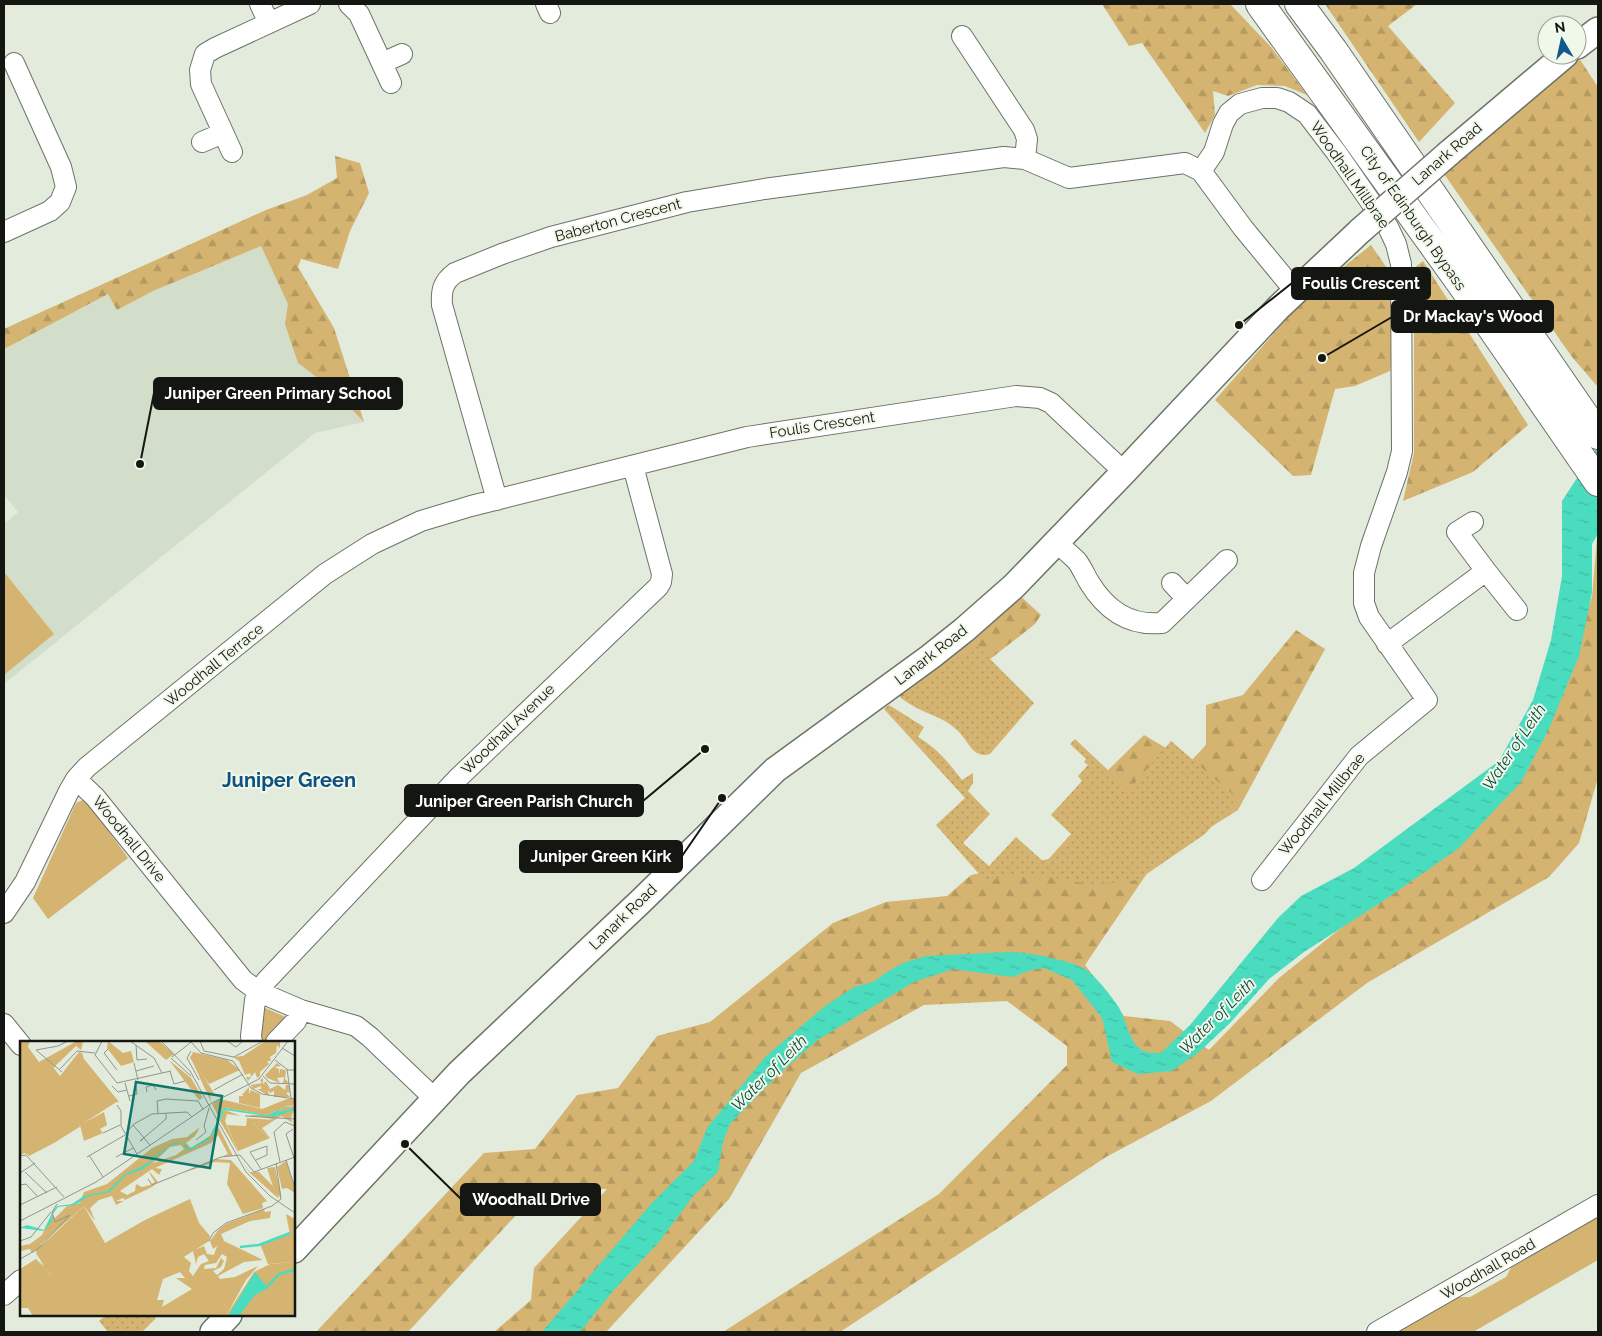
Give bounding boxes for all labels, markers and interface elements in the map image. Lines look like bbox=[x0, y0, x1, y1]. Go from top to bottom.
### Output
north arrow bbox=[1537, 15, 1587, 65]
text: N bbox=[1553, 18, 1566, 36]
street label: Woodhall Millbrae bbox=[1306, 118, 1394, 232]
street label: Lanark Road bbox=[1408, 119, 1486, 189]
street label: City of Edinburgh Bypass bbox=[1356, 142, 1470, 294]
street label: Baberton Crescent bbox=[553, 194, 683, 246]
callout: Foulis Crescent bbox=[1292, 268, 1430, 299]
text: Foulis Crescent bbox=[1302, 274, 1420, 293]
callout: Dr Mackay's Wood bbox=[1392, 301, 1553, 332]
text: Dr Mackay's Wood bbox=[1403, 307, 1543, 326]
callout: Juniper Green Primary School bbox=[154, 378, 402, 409]
text: Juniper Green Primary School bbox=[165, 384, 392, 403]
street label: Foulis Crescent bbox=[768, 408, 876, 442]
street label: Woodhall Terrace bbox=[161, 620, 267, 710]
street label: Lanark Road bbox=[891, 621, 971, 689]
street label: Woodhall Avenue bbox=[458, 680, 558, 778]
water label: Water of Leith bbox=[1478, 700, 1550, 794]
street label: Woodhall Millbrae bbox=[1275, 749, 1369, 859]
district label: Juniper Green bbox=[222, 768, 356, 792]
callout: Juniper Green Parish Church bbox=[405, 785, 643, 816]
street label: Woodhall Drive bbox=[89, 792, 170, 886]
text: Juniper Green Parish Church bbox=[415, 792, 633, 811]
callout: Juniper Green Kirk bbox=[520, 841, 682, 872]
text: Juniper Green Kirk bbox=[530, 847, 672, 866]
street label: Lanark Road bbox=[586, 880, 660, 954]
water label: Water of Leith bbox=[1175, 974, 1259, 1058]
water label: Water of Leith bbox=[727, 1031, 811, 1115]
inset map bbox=[20, 1041, 295, 1316]
callout: Woodhall Drive bbox=[461, 1184, 600, 1215]
text: Woodhall Drive bbox=[472, 1190, 590, 1209]
street label: Woodhall Road bbox=[1437, 1235, 1539, 1303]

